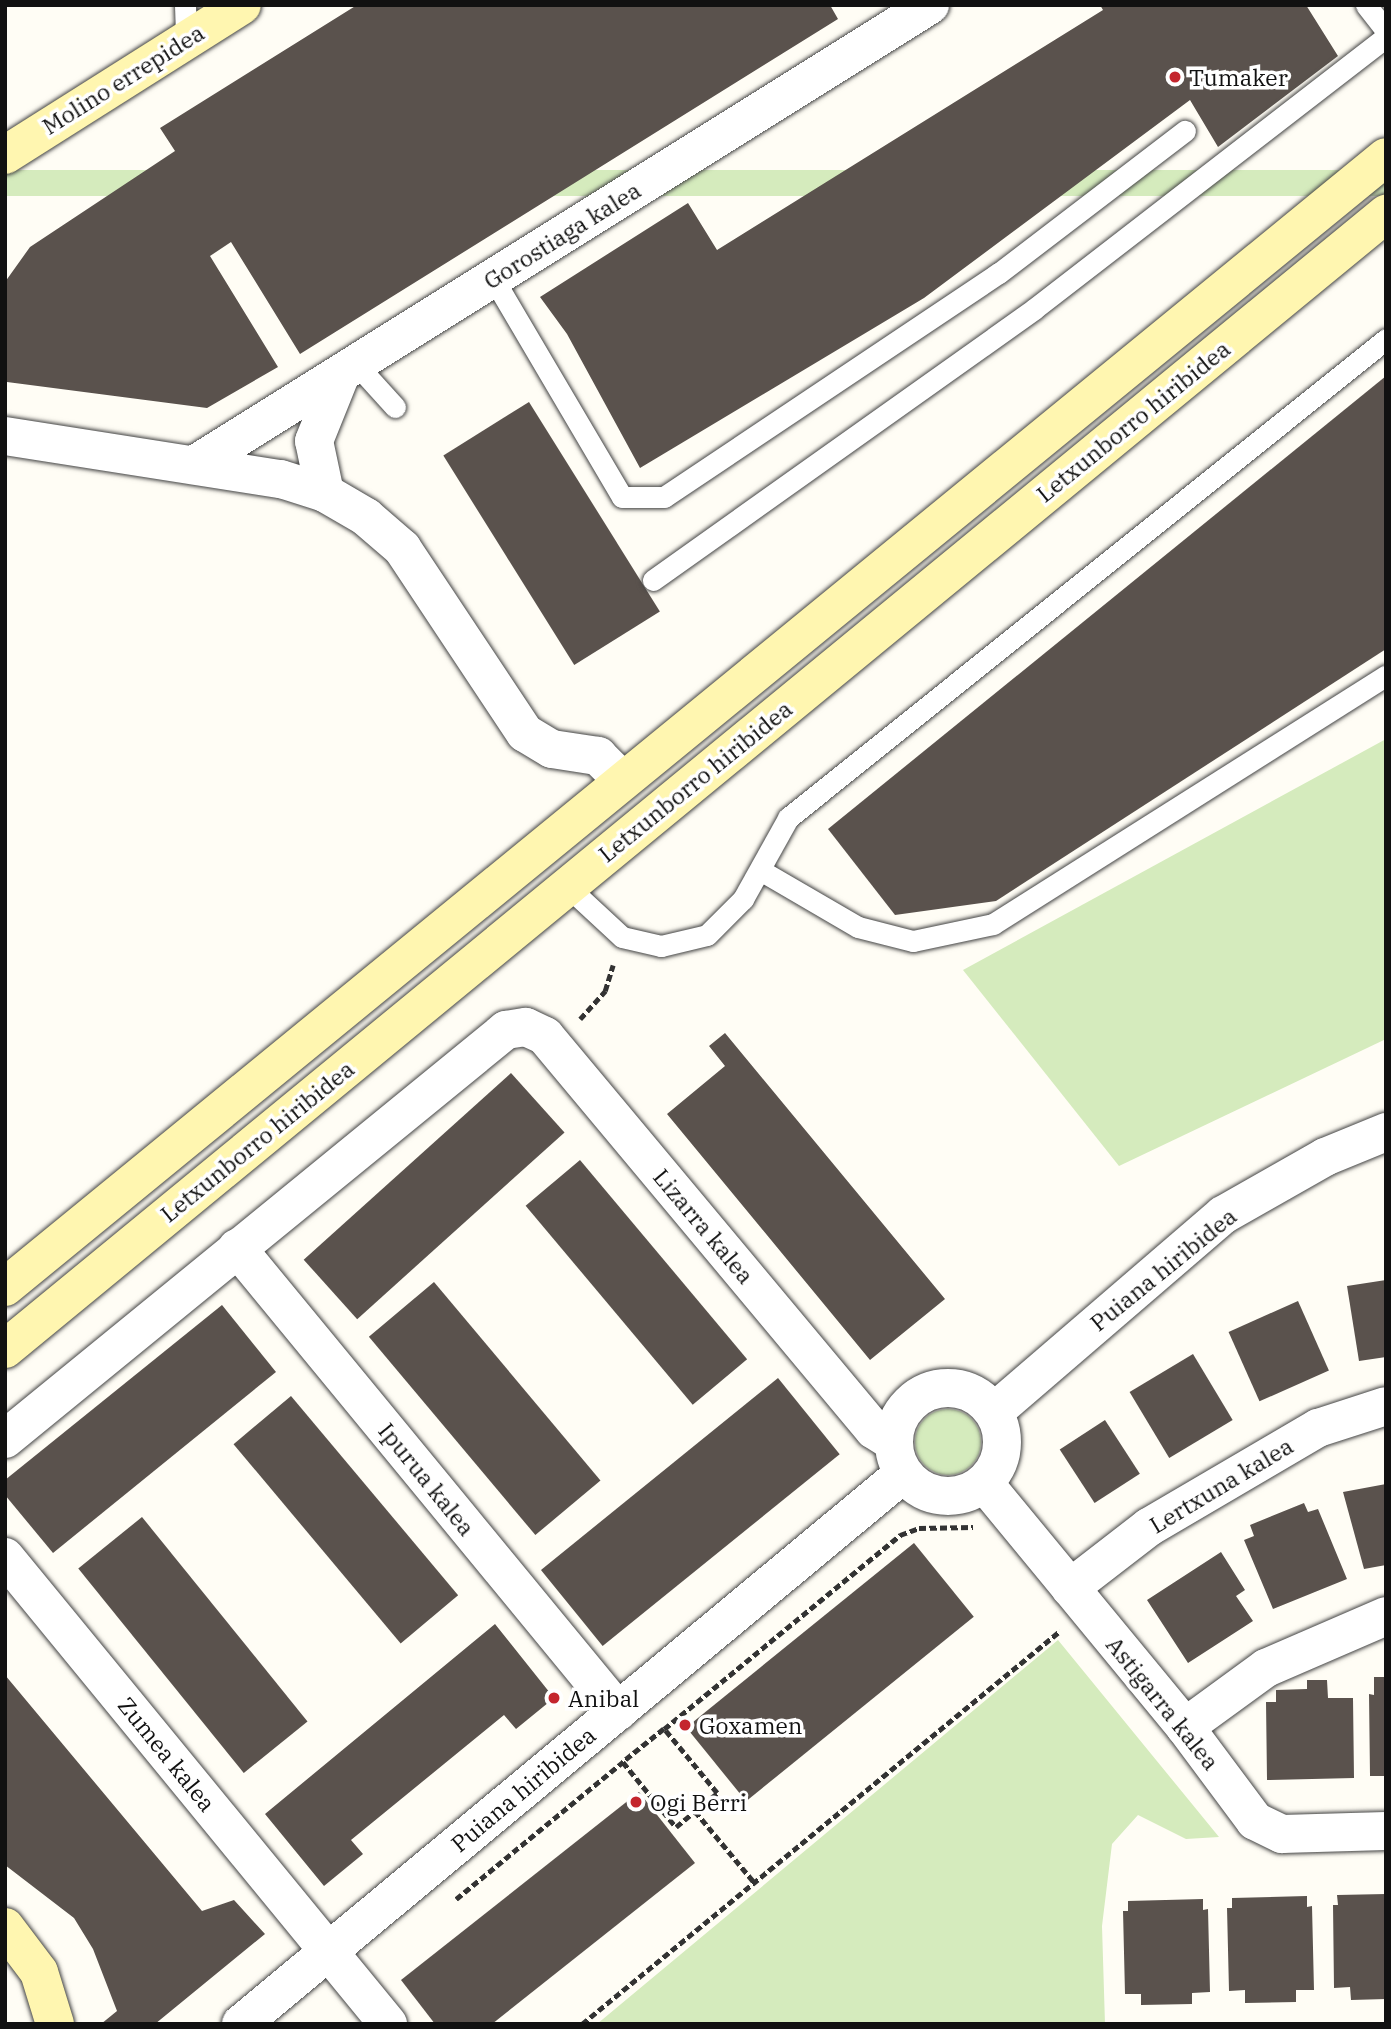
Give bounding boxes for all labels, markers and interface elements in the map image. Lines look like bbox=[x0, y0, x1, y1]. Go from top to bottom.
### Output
street label: Molino errepidea bbox=[37, 18, 209, 140]
place label: Tumaker bbox=[1189, 63, 1288, 91]
marker: Tumaker bbox=[1167, 69, 1183, 85]
street label: Gorostiaga kalea bbox=[478, 176, 646, 294]
street label: Letxunborro hiribidea bbox=[1031, 335, 1235, 507]
street label: Letxunborro hiribidea bbox=[593, 695, 797, 867]
street label: Letxunborro hiribidea bbox=[155, 1055, 359, 1227]
street label: Lizarra kalea bbox=[648, 1163, 760, 1289]
street label: Puiana hiribidea bbox=[1084, 1202, 1242, 1336]
street label: Ipurua kalea bbox=[373, 1417, 481, 1541]
street label: Lertxuna kalea bbox=[1144, 1431, 1298, 1539]
street label: Astigarra kalea bbox=[1101, 1631, 1225, 1775]
place label: Anibal bbox=[568, 1684, 639, 1712]
marker: Anibal bbox=[546, 1690, 562, 1706]
street label: Zumea kalea bbox=[112, 1691, 222, 1817]
place label: Goxamen bbox=[699, 1711, 803, 1739]
marker: Goxamen bbox=[677, 1717, 693, 1733]
street label: Puiana hiribidea bbox=[445, 1721, 601, 1857]
place label: Ogi Berri bbox=[650, 1788, 747, 1816]
marker: Ogi Berri bbox=[628, 1794, 644, 1810]

